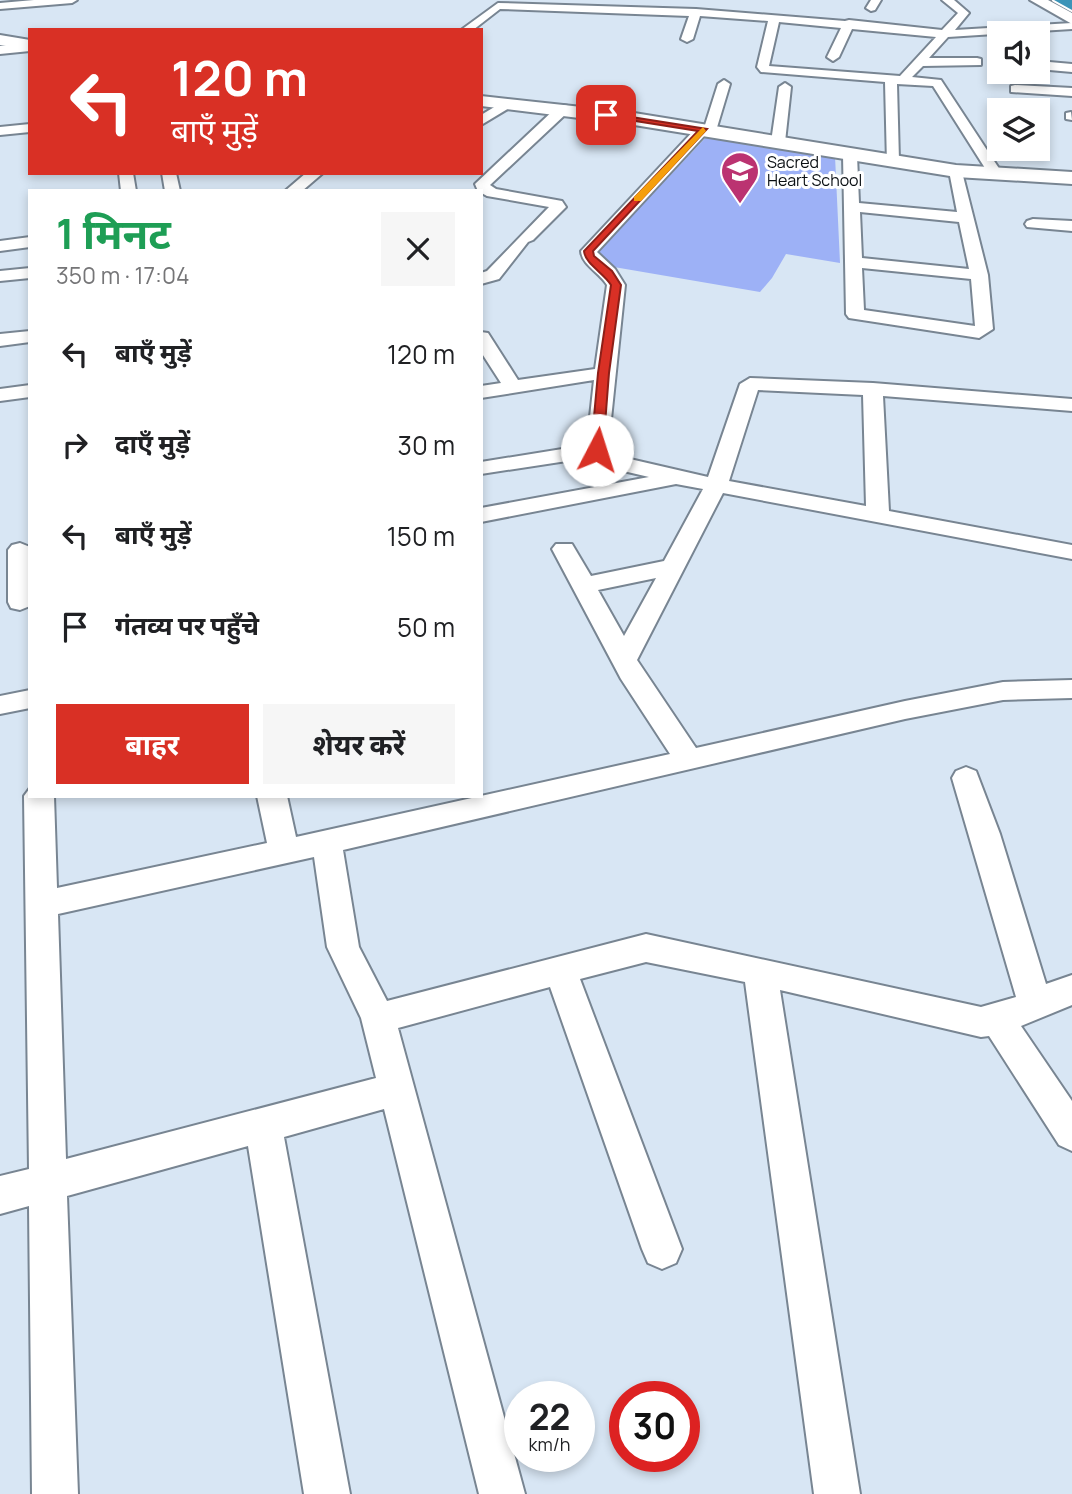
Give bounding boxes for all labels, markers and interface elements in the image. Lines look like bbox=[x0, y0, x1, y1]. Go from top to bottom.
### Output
map controls bbox=[987, 21, 1050, 161]
button: sound bbox=[987, 21, 1050, 84]
text: 120 m bbox=[171, 44, 308, 111]
icon: left bbox=[56, 56, 147, 147]
pin bbox=[576, 85, 636, 145]
icon: arrive bbox=[587, 96, 625, 134]
button: layers bbox=[987, 98, 1050, 161]
text: बाएँ मुड़ें bbox=[171, 108, 258, 152]
school or university icon: Sacred Heart School bbox=[719, 150, 761, 205]
place label: Sacred Heart School bbox=[767, 151, 862, 191]
text: 1 मिनट bbox=[56, 204, 171, 262]
button: close bbox=[381, 212, 455, 286]
text: 350 m · 17:04 bbox=[56, 259, 190, 291]
text: बाएँ मुड़ें bbox=[115, 334, 192, 370]
icon: left bbox=[56, 335, 94, 373]
text: 120 m bbox=[387, 336, 455, 372]
position arrow bbox=[560, 413, 634, 487]
text: दाएँ मुड़ें bbox=[115, 425, 190, 461]
icon: right bbox=[56, 426, 94, 464]
text: 30 m bbox=[398, 427, 455, 463]
text: बाएँ मुड़ें bbox=[115, 516, 192, 552]
icon: left bbox=[56, 517, 94, 555]
text: 150 m bbox=[387, 518, 455, 554]
text: गंतव्य पर पहुँचे bbox=[115, 607, 259, 643]
icon: arrive bbox=[56, 608, 94, 646]
text: 50 m bbox=[397, 609, 455, 645]
button: बाहर bbox=[56, 704, 249, 784]
button: शेयर करें bbox=[263, 704, 455, 784]
speed limit sign: 30 bbox=[609, 1381, 700, 1472]
text: 22 bbox=[529, 1393, 570, 1441]
text: km/h bbox=[529, 1432, 570, 1456]

